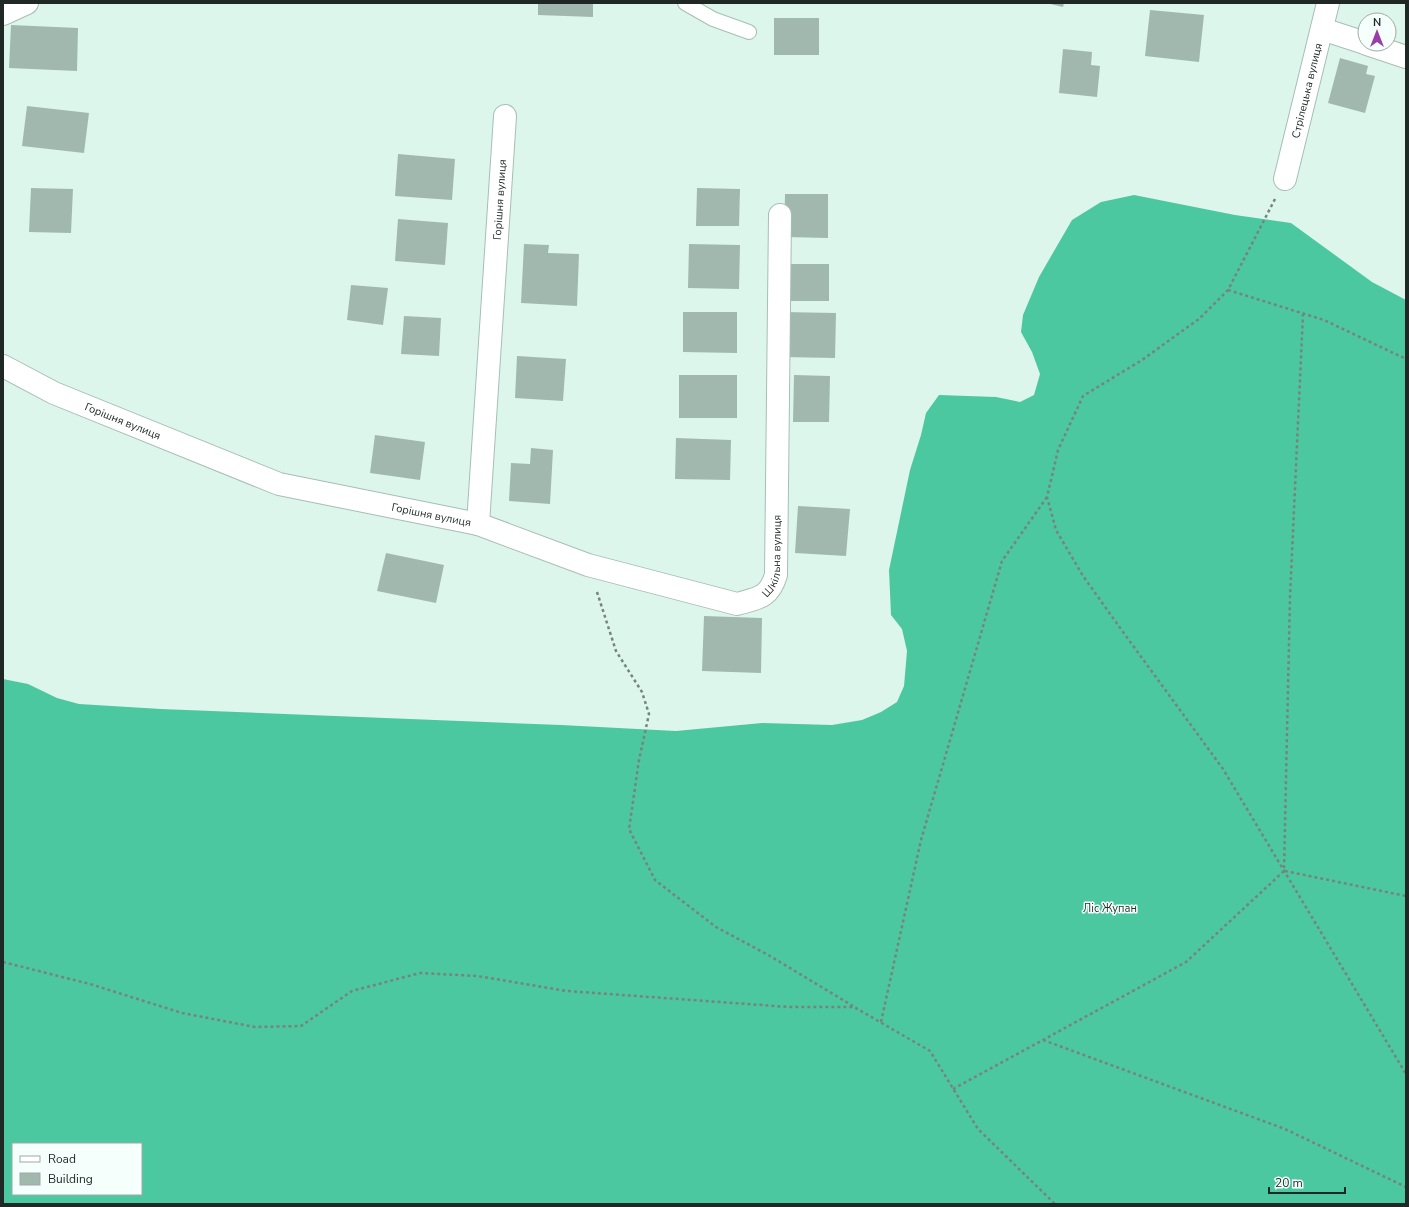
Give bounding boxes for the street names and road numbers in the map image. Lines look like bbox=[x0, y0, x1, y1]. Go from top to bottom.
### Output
street label: Стрілецька вулиця bbox=[1288, 41, 1325, 140]
street label: Горішня вулиця bbox=[489, 159, 510, 241]
street label: Горішня вулиця bbox=[83, 399, 163, 443]
street label: Горішня вулиця bbox=[390, 499, 473, 530]
street label: Шкільна вулиця bbox=[758, 514, 784, 600]

